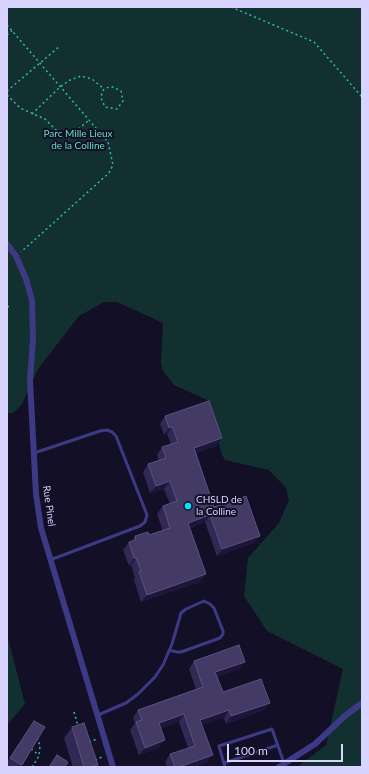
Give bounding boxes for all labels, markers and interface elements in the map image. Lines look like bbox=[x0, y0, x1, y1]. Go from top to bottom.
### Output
park label: Parc Mille Lieux de la Colline bbox=[43, 128, 113, 152]
street label: Rue Pinel bbox=[40, 485, 58, 527]
place label: CHSLD de la Colline bbox=[196, 494, 242, 518]
marker: CHSLD de la Colline bbox=[183, 501, 193, 511]
scale bar bbox=[229, 736, 345, 762]
text: 100 m bbox=[234, 743, 268, 758]

